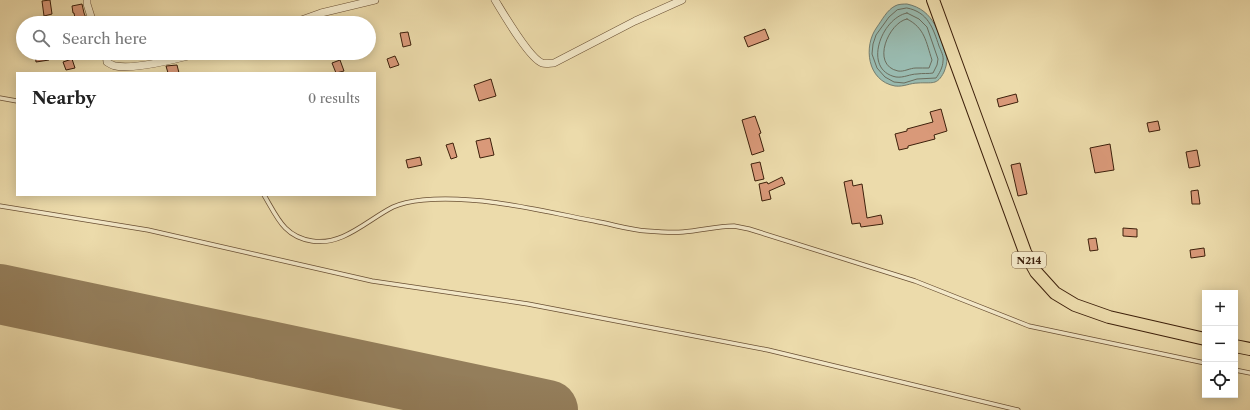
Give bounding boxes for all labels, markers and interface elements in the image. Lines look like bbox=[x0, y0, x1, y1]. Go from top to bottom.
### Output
search box bbox=[16, 16, 376, 60]
icon: search bbox=[30, 27, 52, 49]
text: Search here bbox=[62, 29, 147, 48]
text: Nearby bbox=[32, 88, 96, 108]
text: 0 results bbox=[308, 90, 360, 106]
road number: N214 bbox=[1012, 252, 1046, 268]
map controls bbox=[1202, 290, 1238, 398]
button: + bbox=[1202, 290, 1238, 326]
button: − bbox=[1202, 326, 1238, 362]
button: locate bbox=[1202, 362, 1238, 398]

